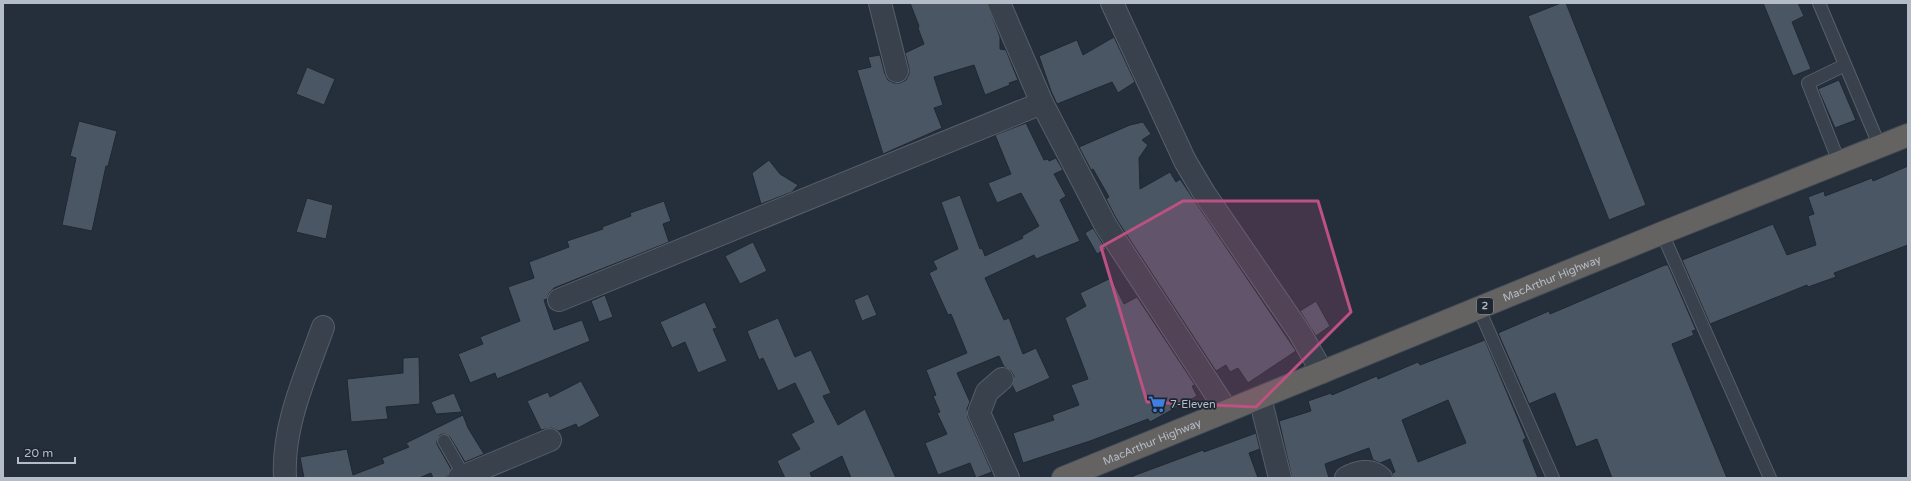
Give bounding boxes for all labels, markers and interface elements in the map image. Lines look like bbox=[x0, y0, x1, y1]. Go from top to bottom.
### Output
street label: MacArthur Highway bbox=[1501, 252, 1603, 304]
road number: 2 bbox=[1477, 298, 1493, 314]
supermarket icon: 7-Eleven bbox=[1147, 394, 1167, 414]
place label: 7-Eleven bbox=[1170, 398, 1216, 411]
street label: MacArthur Highway bbox=[1101, 416, 1203, 468]
scale bar bbox=[18, 439, 75, 465]
text: 20 m bbox=[24, 446, 53, 460]

